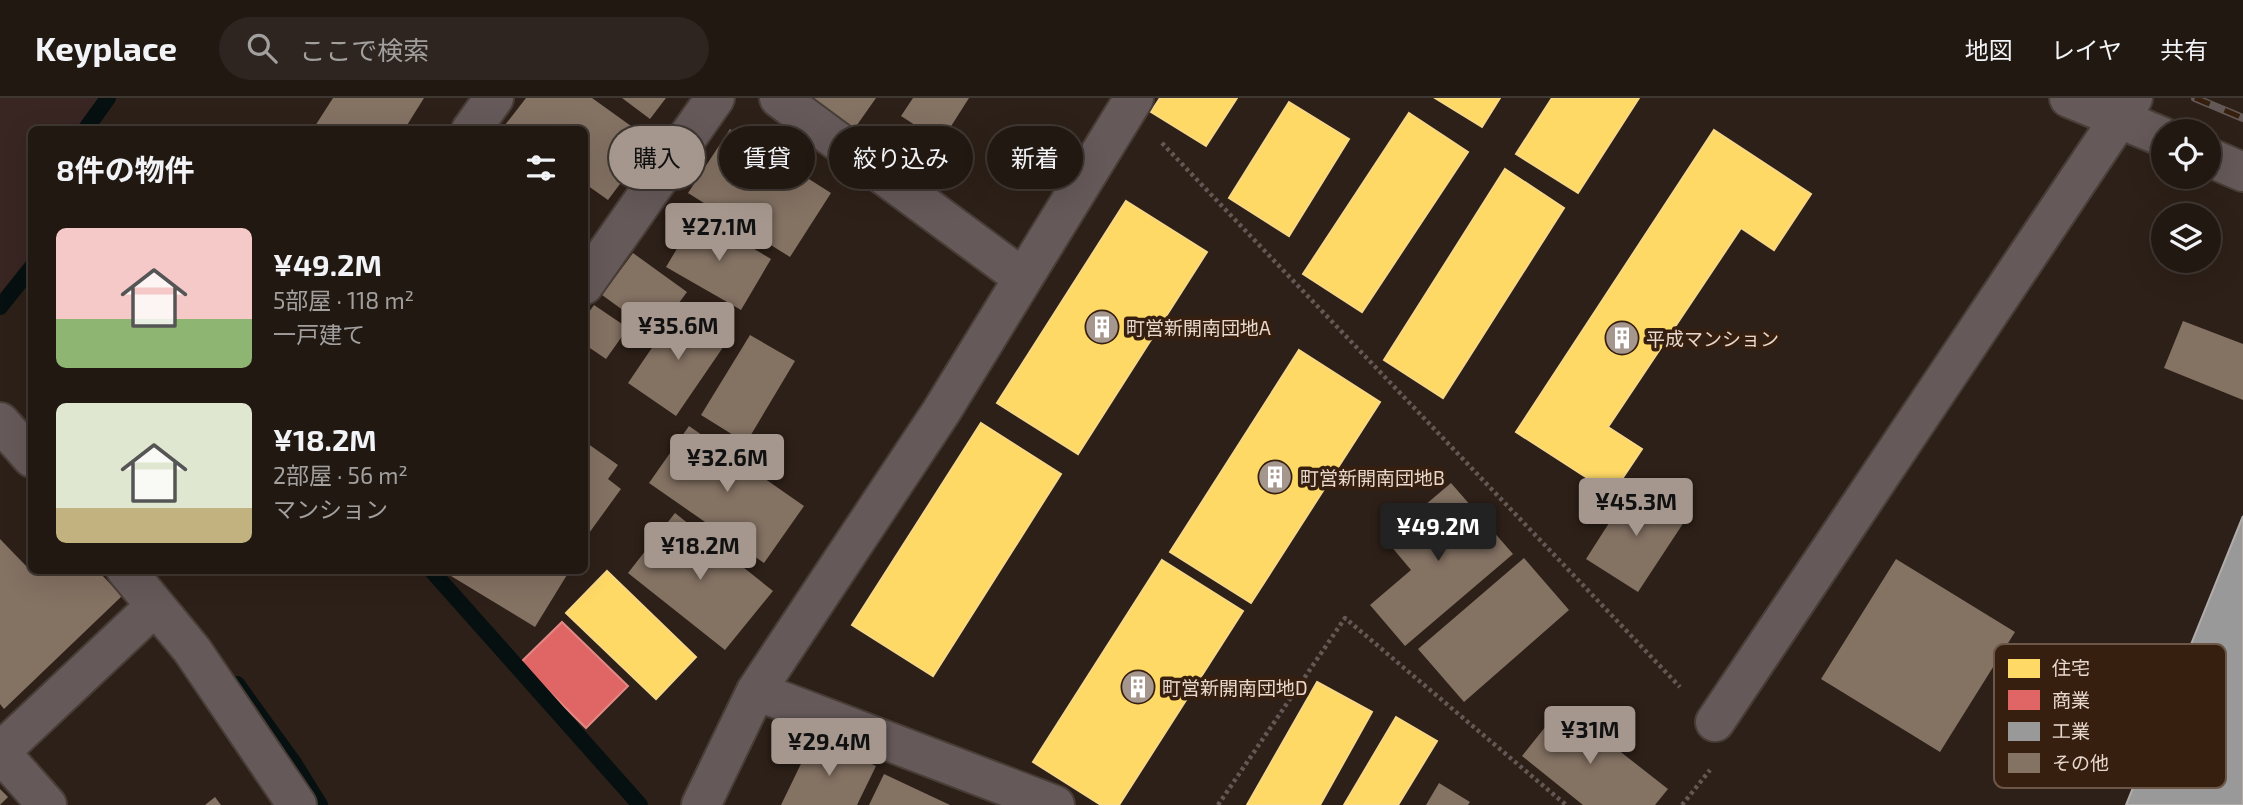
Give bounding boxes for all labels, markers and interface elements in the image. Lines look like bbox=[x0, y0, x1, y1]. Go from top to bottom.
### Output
search box bbox=[219, 17, 709, 80]
text: Keyplace bbox=[35, 28, 177, 68]
icon: search bbox=[243, 29, 281, 67]
text: ここで検索 bbox=[299, 34, 429, 65]
text: 地図 bbox=[1965, 35, 2013, 64]
text: レイヤ bbox=[2051, 35, 2122, 64]
text: 共有 bbox=[2160, 35, 2208, 64]
map controls bbox=[2151, 119, 2221, 273]
button: locate bbox=[2151, 119, 2221, 189]
chip: 購入 bbox=[609, 126, 705, 189]
chip: 賃貸 bbox=[719, 126, 815, 189]
chip: 絞り込み bbox=[829, 126, 973, 189]
chip: 新着 bbox=[987, 126, 1083, 189]
icon: filters bbox=[522, 149, 560, 187]
text: 8件の物件 bbox=[56, 151, 195, 187]
button: layers bbox=[2151, 203, 2221, 273]
pin: ¥27.1M bbox=[662, 204, 776, 263]
text: ¥27.1M bbox=[681, 212, 757, 240]
text: ¥49.2M bbox=[273, 246, 382, 282]
icon: home bbox=[112, 256, 196, 340]
text: 5部屋 · 118 m² bbox=[273, 286, 414, 314]
pin: ¥35.6M bbox=[621, 302, 735, 362]
building icon: 町営新開南団地A bbox=[1083, 308, 1121, 346]
text: ¥35.6M bbox=[637, 311, 719, 339]
place label: 町営新開南団地A bbox=[1126, 316, 1271, 339]
building icon: 平成マンション bbox=[1603, 319, 1641, 357]
text: 一戸建て bbox=[273, 320, 365, 348]
place label: 平成マンション bbox=[1646, 327, 1779, 350]
text: ¥18.2M bbox=[273, 421, 377, 457]
icon: home bbox=[112, 431, 196, 515]
pin: ¥32.6M bbox=[670, 434, 784, 494]
text: ¥32.6M bbox=[686, 443, 768, 471]
building icon: 町営新開南団地B bbox=[1256, 458, 1294, 496]
text: 2部屋 · 56 m² bbox=[273, 461, 408, 489]
place label: 町営新開南団地B bbox=[1300, 466, 1445, 489]
pin: ¥45.3M bbox=[1579, 478, 1693, 538]
text: ¥45.3M bbox=[1595, 487, 1677, 515]
text: マンション bbox=[273, 495, 388, 523]
pin: ¥49.2M bbox=[1381, 504, 1495, 563]
text: ¥49.2M bbox=[1396, 512, 1480, 540]
pin: ¥18.2M bbox=[643, 522, 757, 582]
text: ¥18.2M bbox=[660, 531, 740, 559]
legend bbox=[1994, 644, 2226, 788]
text: 住宅 bbox=[2052, 656, 2090, 679]
building icon: 町営新開南団地D bbox=[1119, 668, 1157, 706]
place label: 町営新開南団地D bbox=[1162, 676, 1308, 699]
text: 商業 bbox=[2052, 688, 2090, 711]
pin: ¥31M bbox=[1549, 706, 1631, 766]
text: ¥31M bbox=[1560, 715, 1620, 743]
pin: ¥29.4M bbox=[772, 718, 886, 778]
text: 工業 bbox=[2052, 719, 2090, 742]
text: ¥29.4M bbox=[787, 727, 871, 755]
text: その他 bbox=[2052, 751, 2109, 774]

